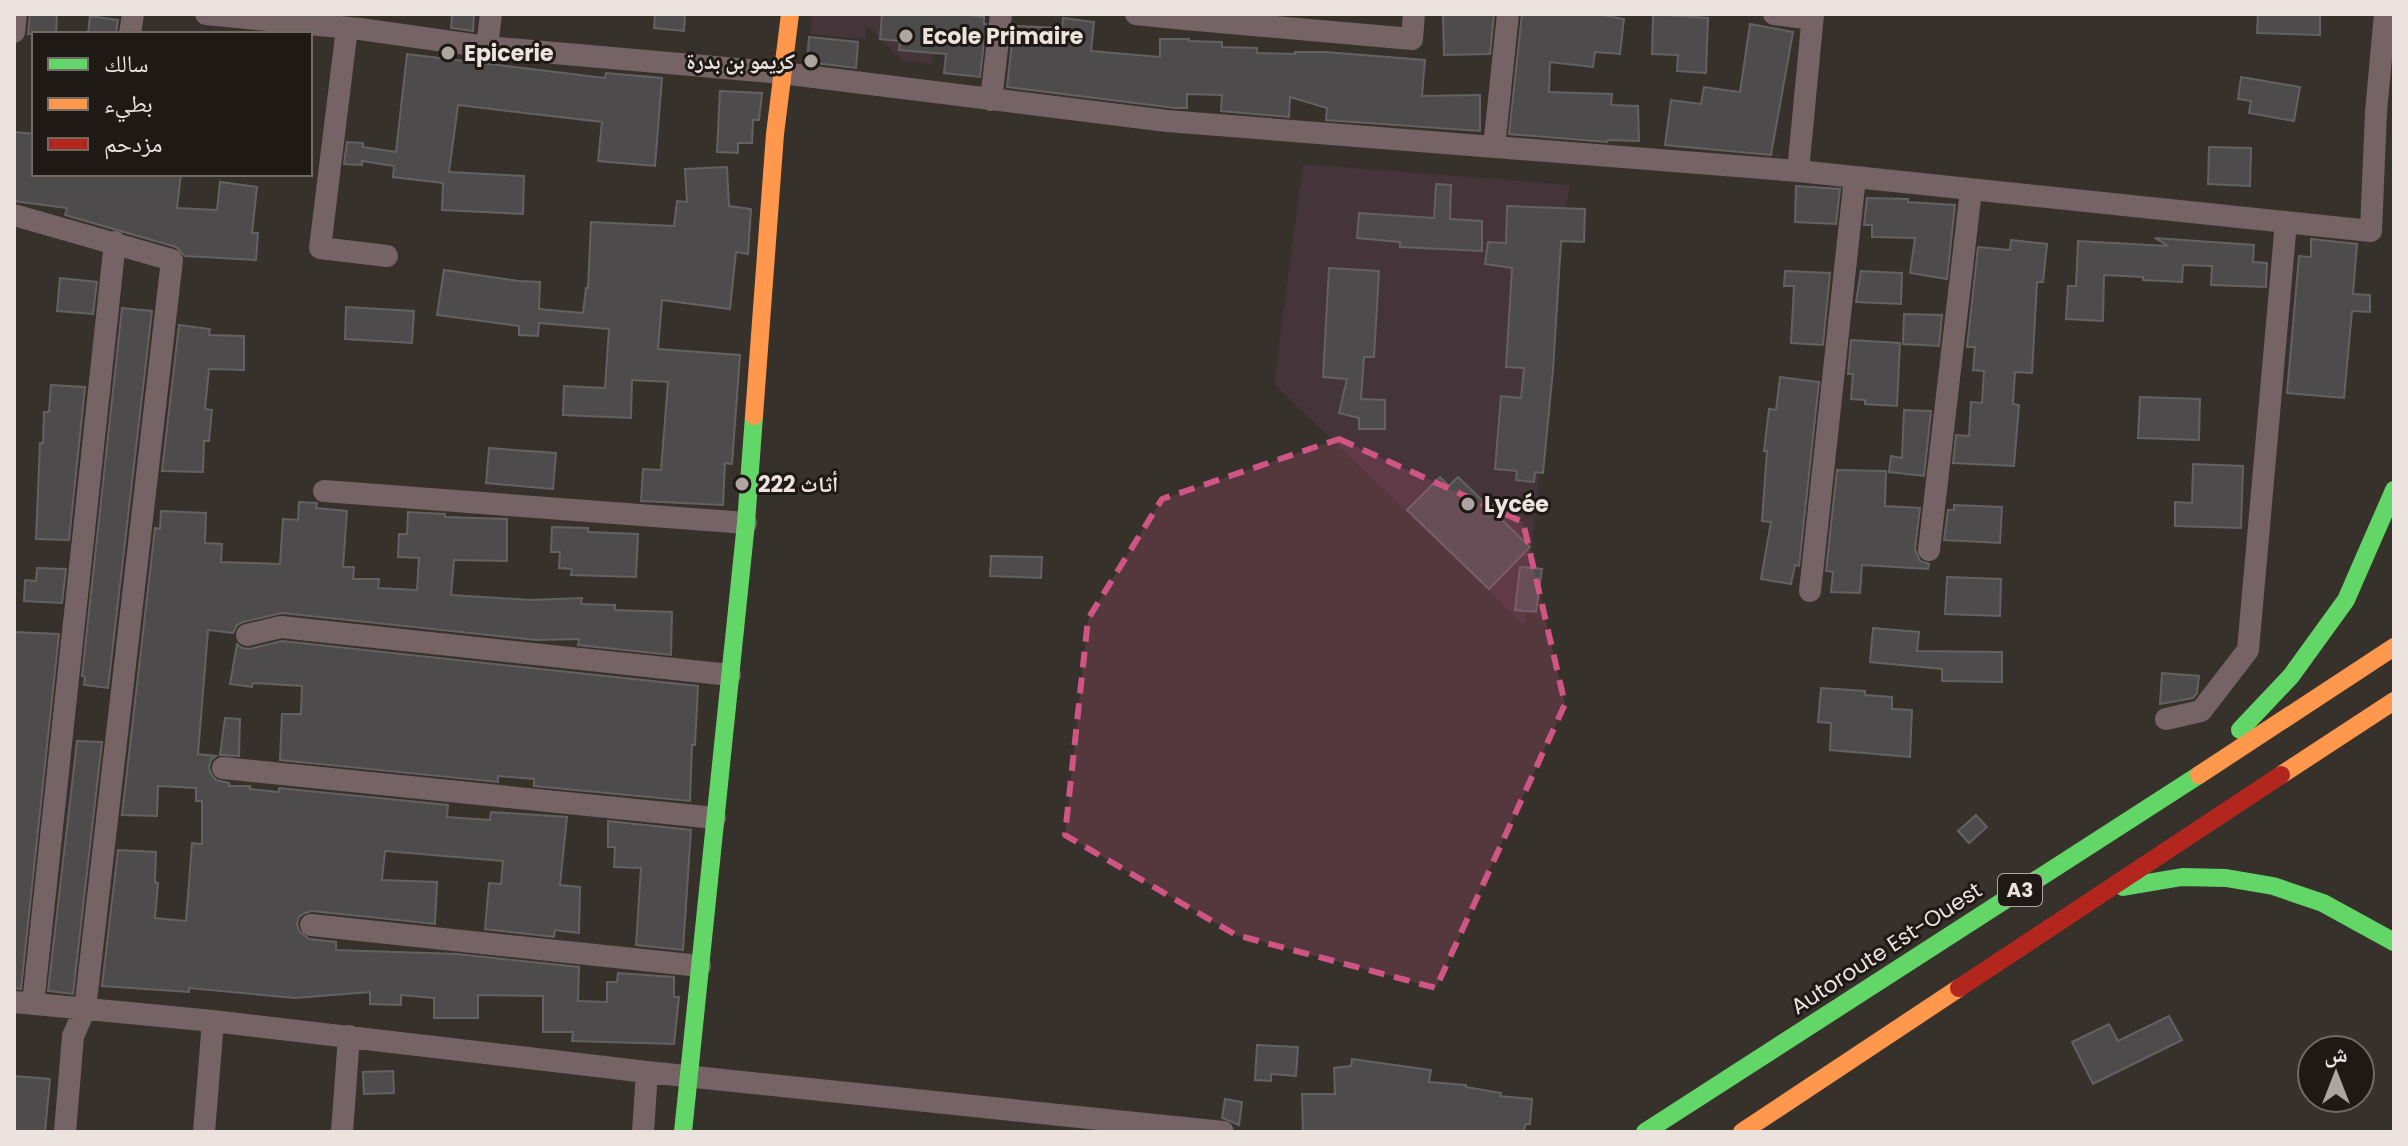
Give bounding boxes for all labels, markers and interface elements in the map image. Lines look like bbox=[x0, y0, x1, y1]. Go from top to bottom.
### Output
place label: Ecole Primaire bbox=[922, 21, 1083, 52]
marker: Ecole Primaire bbox=[897, 27, 915, 45]
legend bbox=[32, 32, 312, 176]
place label: Epicerie bbox=[464, 38, 554, 69]
marker: Epicerie bbox=[439, 44, 457, 62]
place label: كريمو بن بدرة bbox=[686, 46, 795, 77]
text: سالك bbox=[104, 47, 149, 80]
marker: كريمو بن بدرة bbox=[802, 52, 820, 70]
text: بطيء bbox=[104, 87, 153, 123]
text: مزدحم bbox=[104, 127, 163, 160]
place label: أثاث 222 bbox=[758, 469, 838, 500]
marker: أثاث 222 bbox=[733, 475, 751, 493]
place label: Lycée bbox=[1484, 489, 1549, 520]
marker: Lycée bbox=[1459, 495, 1477, 513]
road number: A3 bbox=[1998, 874, 2042, 906]
street label: Autoroute Est-Ouest bbox=[1785, 875, 1988, 1022]
north arrow bbox=[2296, 1034, 2376, 1114]
text: ش bbox=[2324, 1039, 2348, 1070]

